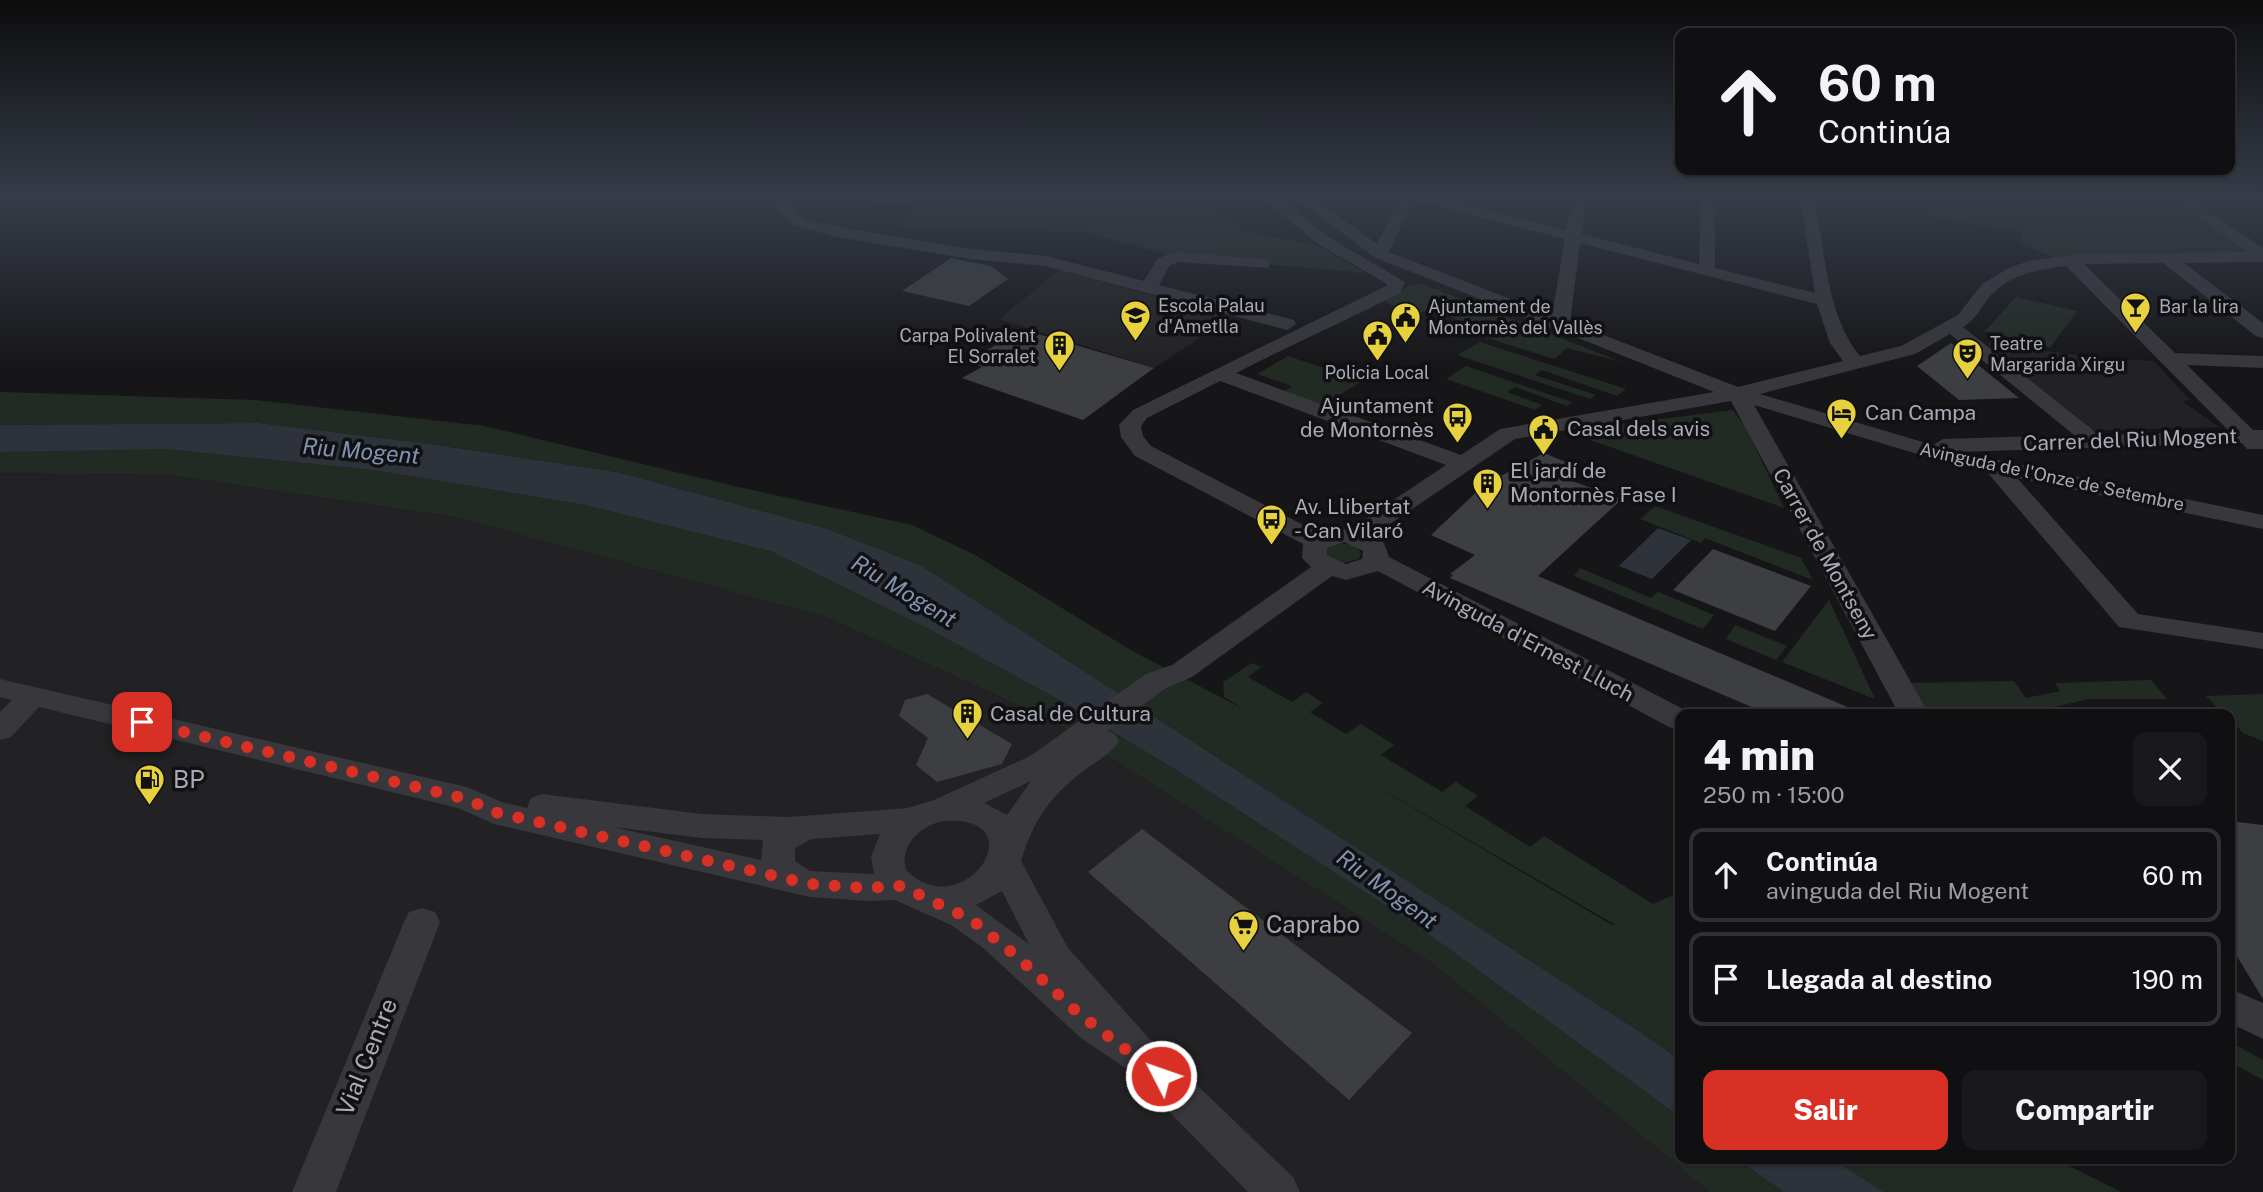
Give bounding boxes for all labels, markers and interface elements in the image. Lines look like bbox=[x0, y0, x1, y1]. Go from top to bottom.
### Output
text: 60 m bbox=[1818, 54, 1937, 112]
icon: ahead bbox=[1703, 56, 1794, 147]
text: Continúa bbox=[1818, 113, 1951, 150]
bar icon: Bar la lira bbox=[2119, 290, 2153, 334]
place label: Escola Palau d'Ametlla bbox=[1158, 295, 1265, 337]
place label: Ajuntament de Montornès del Vallès bbox=[1428, 296, 1603, 338]
place label: Bar la lira bbox=[2159, 296, 2239, 317]
school or university icon: Escola Palau d'Ametlla bbox=[1118, 299, 1152, 343]
public building icon: Ajuntament de Montornès del Vallès bbox=[1388, 300, 1422, 344]
public building icon: Policia Local bbox=[1360, 318, 1394, 362]
place label: Carpa Polivalent El Sorralet bbox=[899, 325, 1036, 367]
building icon: Carpa Polivalent El Sorralet bbox=[1042, 329, 1076, 373]
place label: Teatre Margarida Xirgu bbox=[1990, 333, 2125, 375]
theatre icon: Teatre Margarida Xirgu bbox=[1950, 337, 1984, 381]
place label: Policia Local bbox=[1324, 362, 1430, 383]
place label: Ajuntament de Montornès bbox=[1300, 393, 1434, 442]
hotel icon: Can Campa bbox=[1825, 396, 1859, 440]
place label: Can Campa bbox=[1865, 400, 1976, 425]
bus stop icon: Ajuntament de Montornès bbox=[1440, 401, 1474, 445]
public building icon: Casal dels avis bbox=[1527, 412, 1561, 456]
place label: Casal dels avis bbox=[1567, 416, 1710, 441]
street label: Carrer del Riu Mogent bbox=[2022, 423, 2237, 456]
water label: Riu Mogent bbox=[301, 432, 421, 469]
street label: Avinguda de l'Onze de Setembre bbox=[1918, 438, 2186, 515]
place label: El jardí de Montornès Fase I bbox=[1510, 458, 1677, 507]
street label: Carrer de Montseny bbox=[1768, 464, 1883, 644]
building icon: El jardí de Montornès Fase I bbox=[1470, 466, 1504, 510]
place label: Av. Llibertat - Can Vilaró bbox=[1294, 494, 1410, 543]
bus stop icon: Av. Llibertat - Can Vilaró bbox=[1254, 502, 1288, 546]
water label: Riu Mogent bbox=[847, 549, 962, 633]
street label: Avinguda d'Ernest Lluch bbox=[1418, 574, 1638, 707]
pin bbox=[112, 692, 172, 752]
building icon: Casal de Cultura bbox=[950, 697, 984, 741]
place label: Casal de Cultura bbox=[990, 701, 1151, 726]
icon: arrive bbox=[123, 703, 161, 741]
text: 4 min bbox=[1703, 730, 1815, 779]
button: close bbox=[2133, 732, 2207, 806]
fuel station icon: BP bbox=[133, 763, 167, 807]
place label: BP bbox=[173, 765, 205, 793]
text: 250 m · 15:00 bbox=[1703, 781, 1845, 808]
water label: Riu Mogent bbox=[1332, 843, 1443, 934]
text: Continúa bbox=[1766, 846, 1878, 877]
icon: ahead bbox=[1707, 856, 1745, 894]
text: 60 m bbox=[2142, 860, 2203, 891]
text: avinguda del Riu Mogent bbox=[1766, 877, 2029, 904]
supermarket icon: Caprabo bbox=[1226, 908, 1260, 952]
place label: Caprabo bbox=[1266, 910, 1360, 938]
icon: arrive bbox=[1707, 960, 1745, 998]
text: Llegada al destino bbox=[1766, 964, 1992, 995]
text: 190 m bbox=[2132, 964, 2203, 995]
street label: Vial Centre bbox=[330, 994, 402, 1119]
position arrow bbox=[1124, 1039, 1198, 1113]
button: Salir bbox=[1703, 1070, 1948, 1150]
button: Compartir bbox=[1962, 1070, 2207, 1150]

